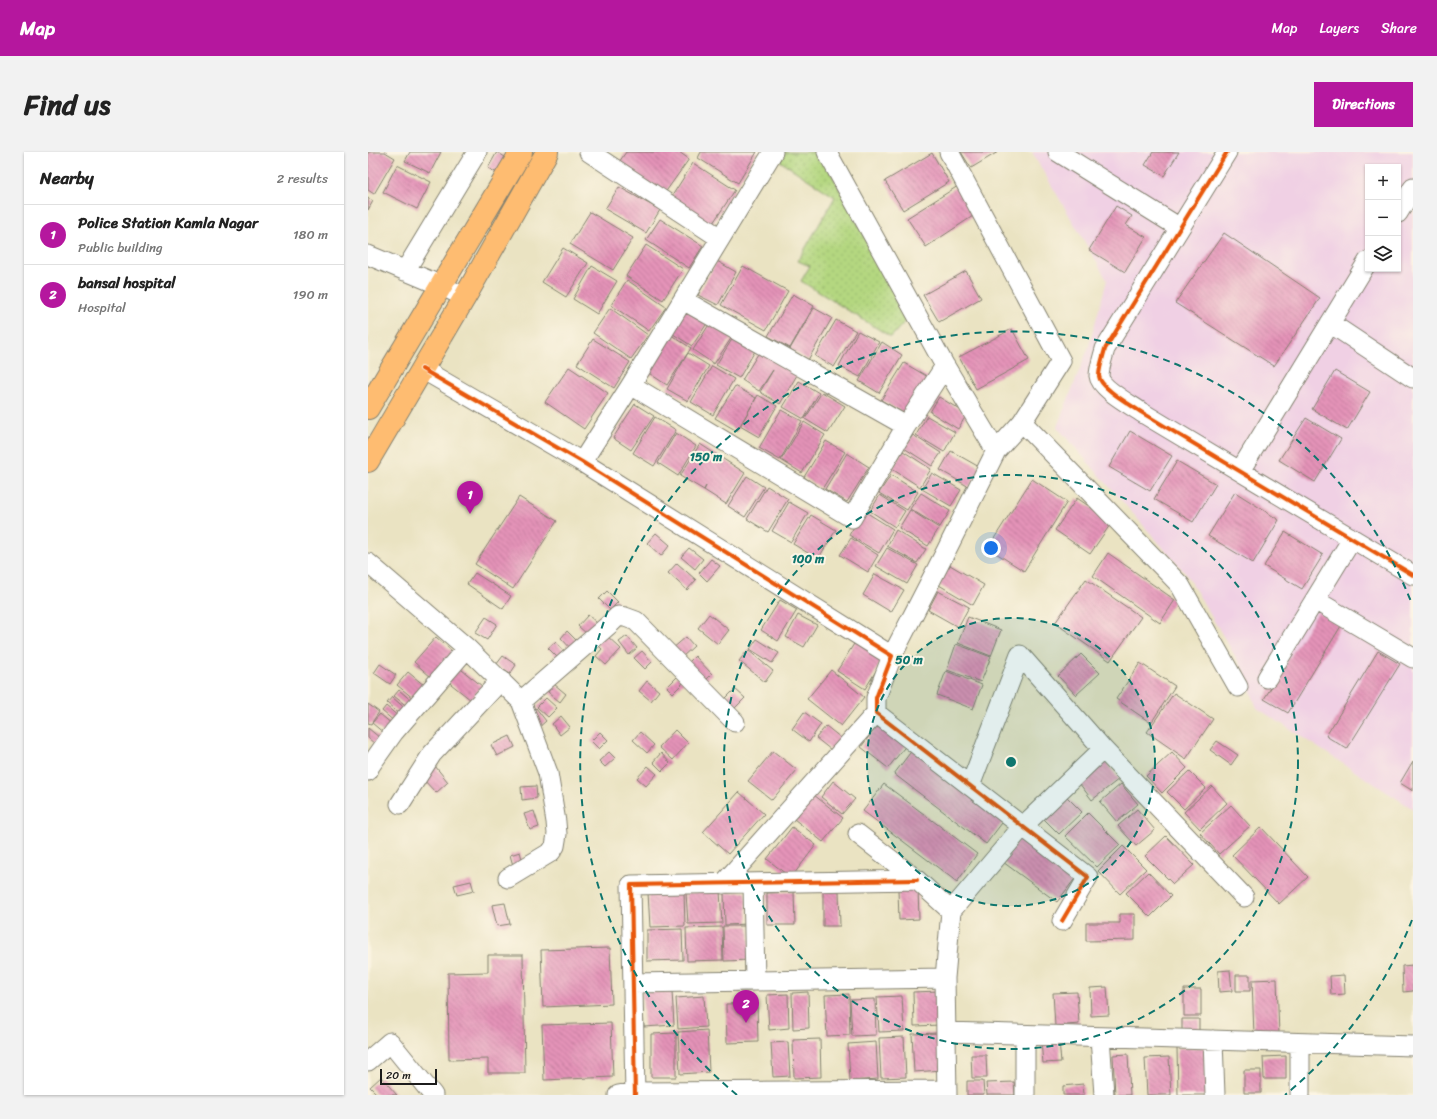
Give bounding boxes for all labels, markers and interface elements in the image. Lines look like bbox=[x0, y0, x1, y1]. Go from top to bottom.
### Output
text: Map bbox=[20, 12, 55, 45]
text: Map bbox=[1272, 16, 1297, 41]
text: Layers bbox=[1319, 16, 1359, 41]
text: Share bbox=[1381, 16, 1417, 41]
text: Find us bbox=[24, 80, 111, 129]
button: Directions bbox=[1314, 82, 1413, 127]
text: Nearby bbox=[40, 163, 94, 193]
map controls bbox=[1365, 164, 1401, 272]
button: + bbox=[1365, 164, 1401, 200]
text: 2 results bbox=[277, 167, 328, 190]
button: − bbox=[1365, 200, 1401, 236]
text: Police Station Kamla Nagar bbox=[78, 210, 258, 236]
text: 1 bbox=[50, 223, 56, 246]
text: 180 m bbox=[293, 223, 328, 246]
text: Public building bbox=[78, 236, 163, 259]
button: layers bbox=[1365, 236, 1401, 272]
text: bansal hospital bbox=[78, 270, 176, 296]
text: 2 bbox=[49, 283, 57, 306]
text: 190 m bbox=[293, 283, 328, 306]
text: Hospital bbox=[78, 296, 126, 319]
text: 150 m bbox=[690, 446, 723, 468]
pin: 1 bbox=[457, 481, 483, 514]
your location bbox=[981, 538, 1001, 558]
text: 100 m bbox=[792, 548, 825, 570]
text: 50 m bbox=[895, 649, 923, 671]
centre of rings bbox=[1004, 755, 1018, 769]
pin: 2 bbox=[733, 990, 759, 1023]
text: 20 m bbox=[386, 1066, 411, 1085]
scale bar bbox=[380, 1067, 437, 1086]

